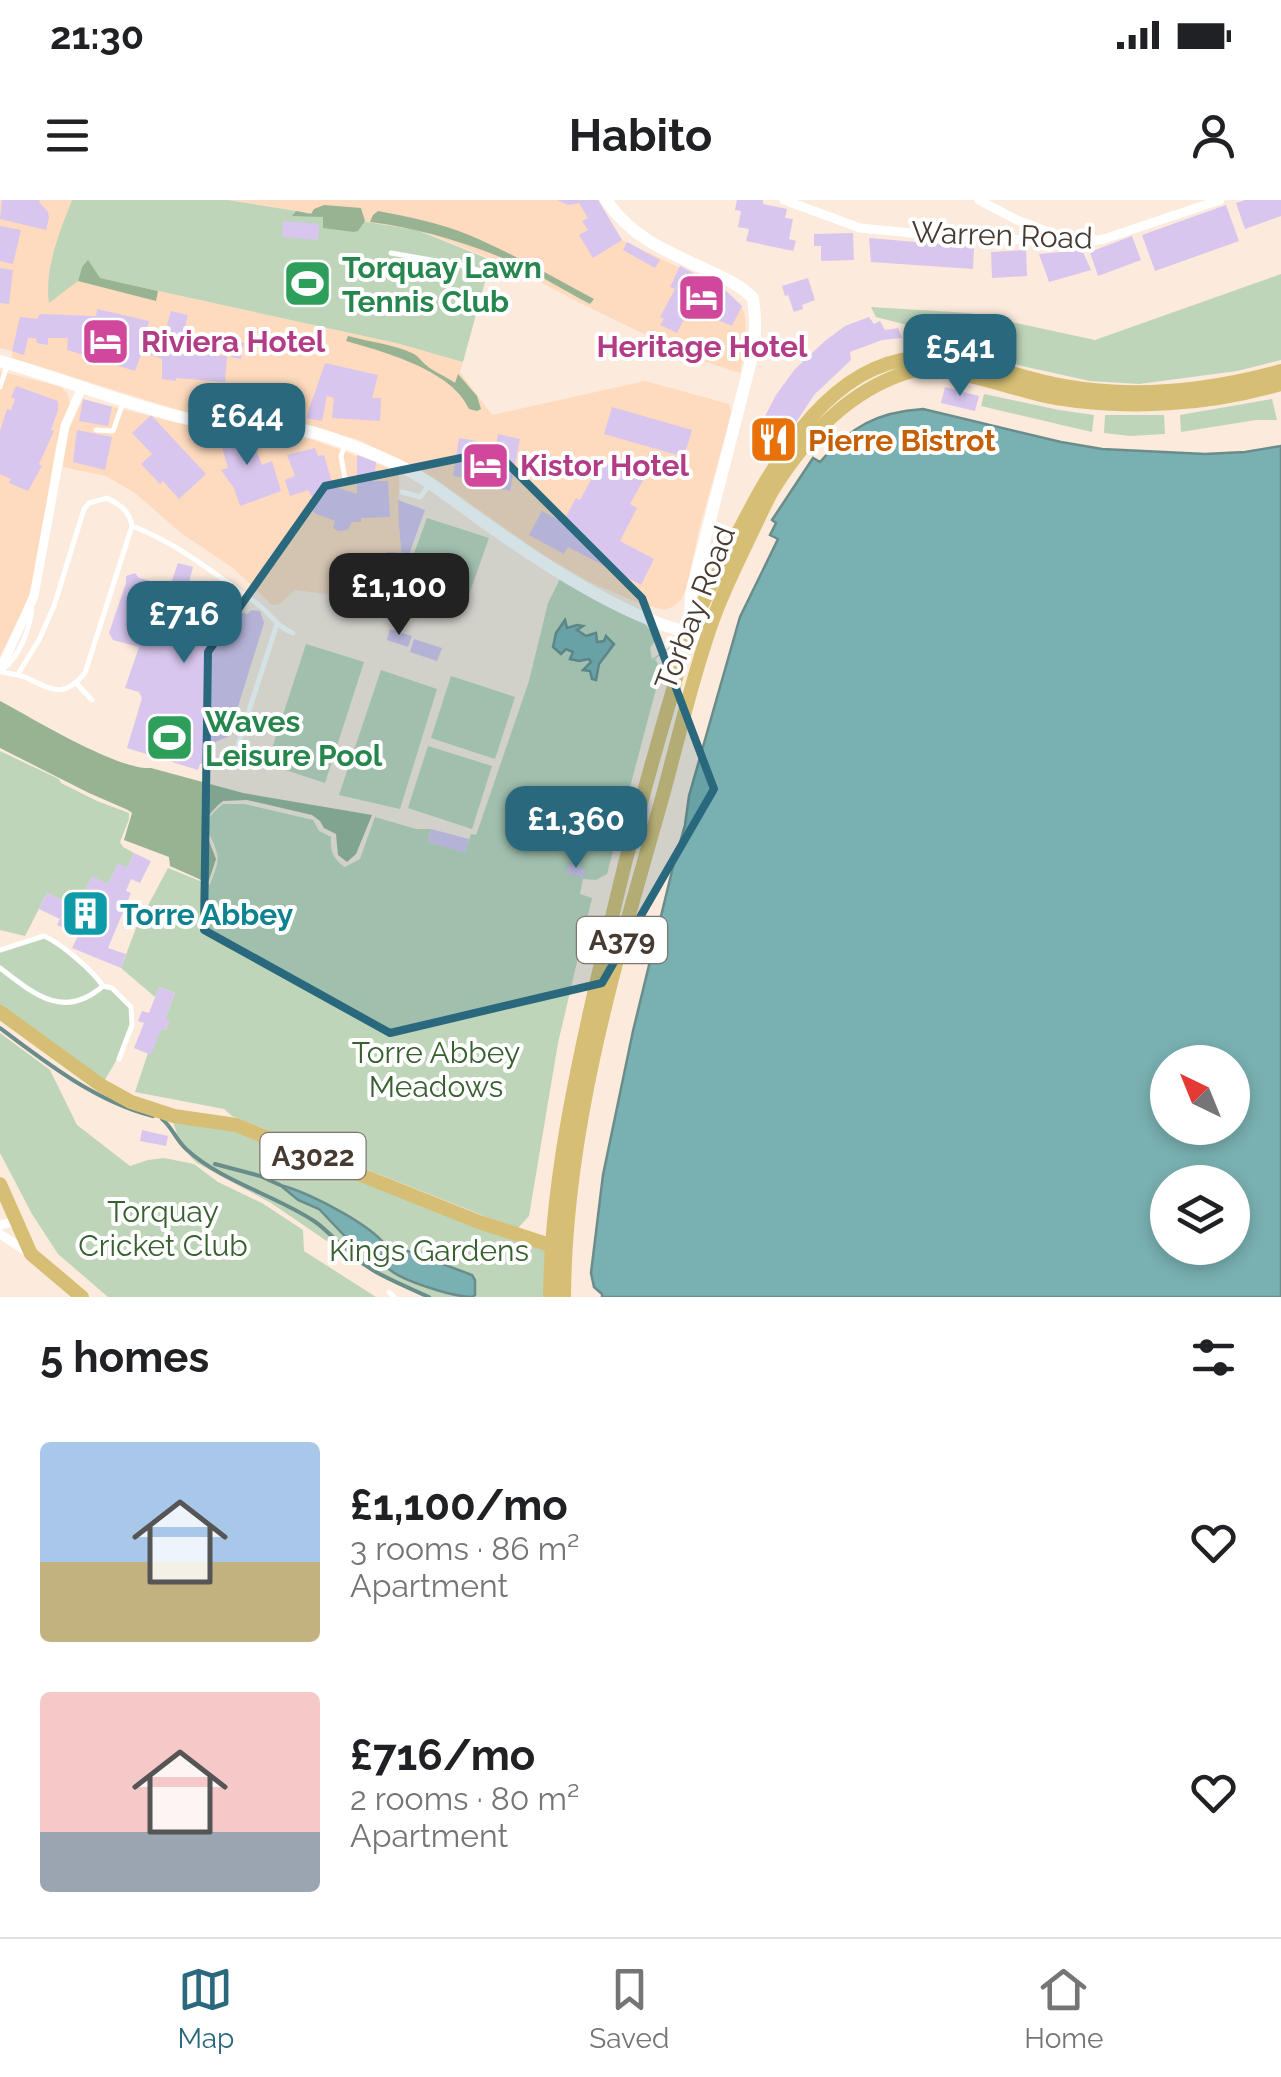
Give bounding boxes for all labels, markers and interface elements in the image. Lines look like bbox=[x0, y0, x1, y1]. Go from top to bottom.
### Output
text: 21:30 bbox=[50, 13, 144, 58]
icon: menu bbox=[40, 108, 95, 163]
icon: person bbox=[1186, 108, 1241, 163]
text: Habito bbox=[569, 109, 712, 162]
street label: Warren Road bbox=[911, 214, 1093, 256]
place label: Torquay Lawn Tennis Club bbox=[342, 250, 542, 319]
sports icon: Torquay Lawn Tennis Club bbox=[281, 258, 333, 310]
hotel icon: Heritage Hotel bbox=[676, 271, 728, 323]
pin: £541 bbox=[901, 314, 1019, 399]
hotel icon: Riviera Hotel bbox=[80, 315, 132, 367]
place label: Riviera Hotel bbox=[141, 324, 326, 359]
text: £541 bbox=[925, 328, 995, 365]
place label: Heritage Hotel bbox=[596, 329, 808, 364]
pin: £644 bbox=[188, 383, 306, 468]
text: £644 bbox=[210, 397, 284, 434]
restaurant icon: Pierre Bistrot bbox=[747, 414, 799, 466]
place label: Pierre Bistrot bbox=[808, 423, 996, 458]
hotel icon: Kistor Hotel bbox=[459, 439, 511, 491]
place label: Kistor Hotel bbox=[520, 448, 689, 483]
street label: Torbay Road bbox=[648, 521, 742, 695]
pin: £1,100 bbox=[318, 553, 480, 638]
text: £1,100 bbox=[351, 567, 447, 604]
pin: £716 bbox=[125, 581, 243, 666]
text: £716 bbox=[149, 595, 219, 632]
place label: Waves Leisure Pool bbox=[205, 704, 383, 773]
sports icon: Waves Leisure Pool bbox=[144, 712, 196, 764]
pin: £1,360 bbox=[495, 786, 657, 871]
text: £1,360 bbox=[527, 800, 625, 837]
building icon: Torre Abbey bbox=[59, 888, 111, 940]
place label: Torre Abbey bbox=[120, 897, 294, 932]
road number: A379 bbox=[577, 917, 667, 963]
park label: Torre Abbey Meadows bbox=[352, 1035, 520, 1104]
north arrow bbox=[1150, 1045, 1250, 1145]
map controls bbox=[1150, 1045, 1250, 1265]
road number: A3022 bbox=[260, 1133, 366, 1179]
button: layers bbox=[1150, 1165, 1250, 1265]
park label: Torquay Cricket Club bbox=[78, 1194, 248, 1263]
park label: Kings Gardens bbox=[329, 1233, 529, 1268]
icon: filters bbox=[1186, 1330, 1241, 1385]
text: 5 homes bbox=[40, 1333, 209, 1382]
text: £1,100/mo bbox=[350, 1481, 568, 1530]
icon: home bbox=[120, 1482, 240, 1602]
icon: heart bbox=[1186, 1515, 1241, 1570]
text: 3 rooms · 86 m² bbox=[350, 1530, 580, 1567]
text: Apartment bbox=[350, 1567, 508, 1604]
text: £716/mo bbox=[350, 1731, 535, 1780]
icon: home bbox=[120, 1732, 240, 1852]
icon: heart bbox=[1186, 1765, 1241, 1820]
text: 2 rooms · 80 m² bbox=[350, 1780, 579, 1817]
text: Apartment bbox=[350, 1817, 508, 1854]
tab: Map bbox=[177, 1962, 234, 2055]
tab: Saved bbox=[589, 1962, 669, 2055]
tab: Home bbox=[1024, 1962, 1104, 2055]

